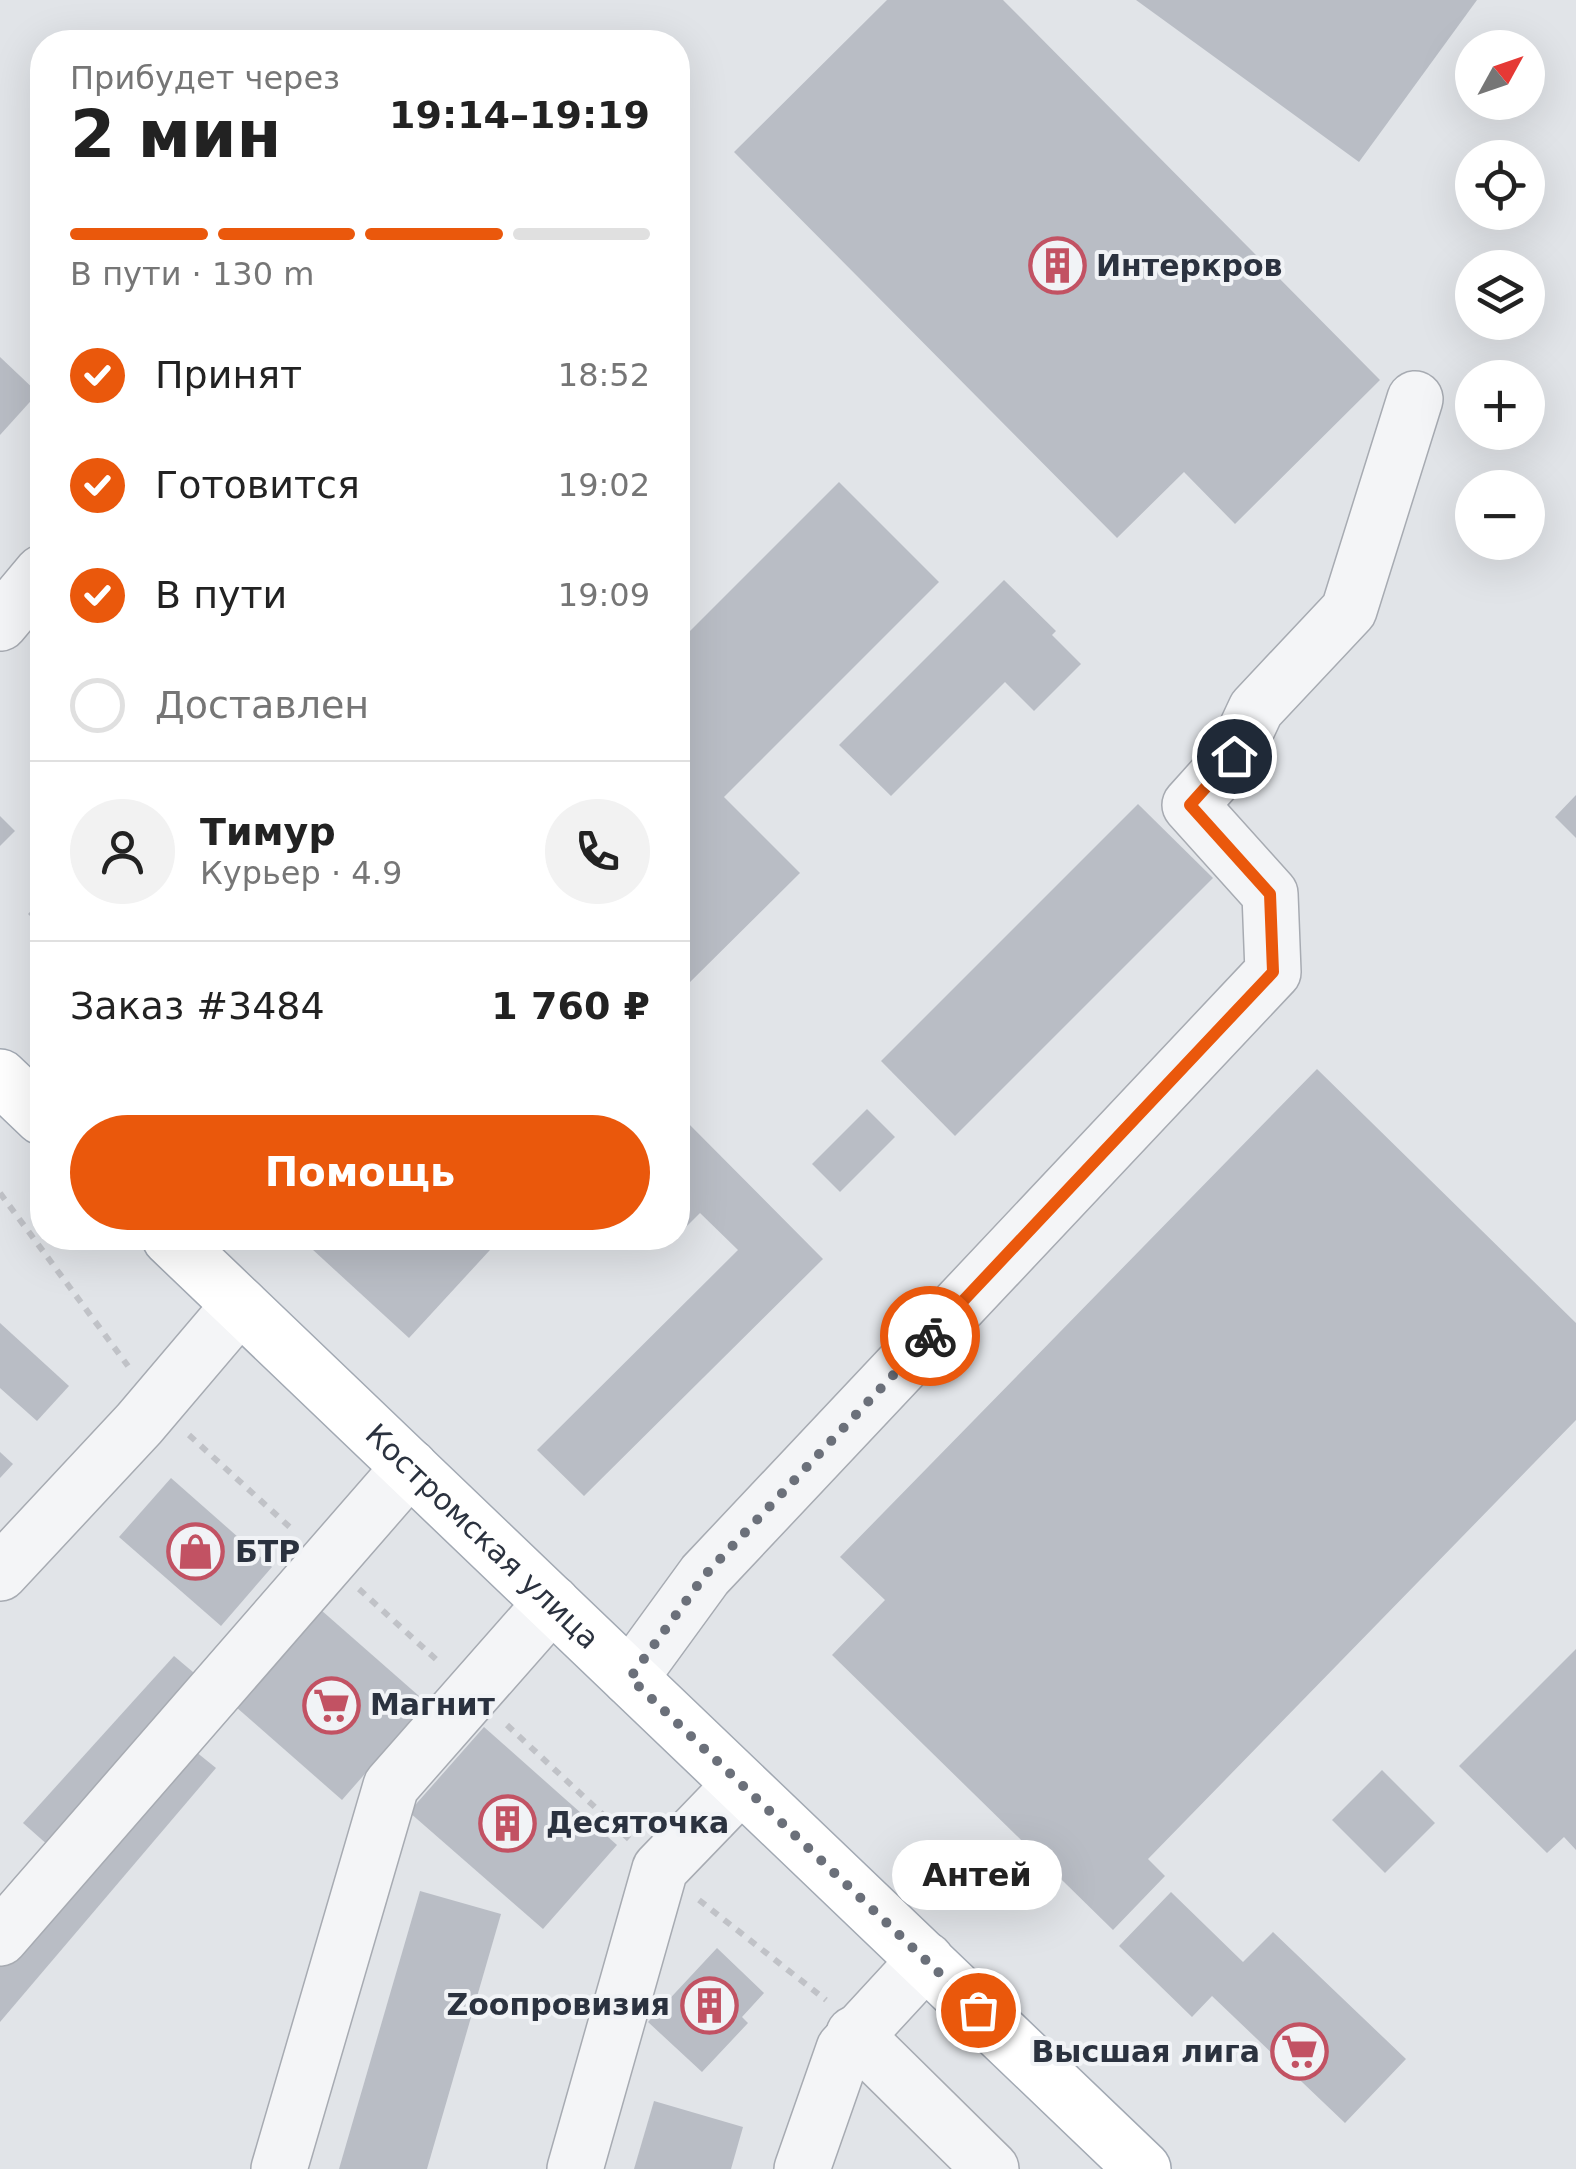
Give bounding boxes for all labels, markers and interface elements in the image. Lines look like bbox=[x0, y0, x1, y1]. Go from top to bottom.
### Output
north arrow bbox=[1455, 30, 1545, 120]
map controls bbox=[1455, 30, 1545, 560]
text: Прибудет через bbox=[70, 59, 340, 97]
text: 19:14–19:19 bbox=[389, 93, 650, 137]
text: 2 мин bbox=[70, 97, 281, 172]
button: locate bbox=[1455, 140, 1545, 230]
building icon: Интеркров bbox=[1027, 236, 1087, 296]
place label: Интеркров bbox=[1096, 248, 1282, 283]
button: layers bbox=[1455, 250, 1545, 340]
text: В пути · 130 m bbox=[70, 255, 314, 293]
icon: check bbox=[70, 348, 125, 403]
text: Принят bbox=[155, 353, 302, 397]
text: 18:52 bbox=[558, 356, 650, 394]
button: + bbox=[1455, 360, 1545, 450]
icon: check bbox=[70, 458, 125, 513]
text: Готовится bbox=[155, 463, 360, 507]
text: 19:02 bbox=[558, 466, 650, 504]
button: − bbox=[1455, 470, 1545, 560]
icon: check bbox=[70, 568, 125, 623]
text: В пути bbox=[155, 573, 287, 617]
text: 19:09 bbox=[558, 576, 650, 614]
text: Доставлен bbox=[155, 683, 369, 727]
pin bbox=[1192, 714, 1277, 799]
icon: home bbox=[1207, 729, 1262, 784]
button: person bbox=[70, 799, 175, 904]
button: phone bbox=[545, 799, 650, 904]
text: Тимур bbox=[200, 810, 336, 854]
text: Курьер · 4.9 bbox=[200, 854, 402, 892]
text: Заказ #3484 bbox=[70, 984, 325, 1028]
text: 1 760 ₽ bbox=[491, 984, 650, 1028]
button: Помощь bbox=[70, 1115, 650, 1230]
courier bbox=[880, 1286, 980, 1386]
icon: bike bbox=[903, 1309, 958, 1364]
street label: Костромская улица bbox=[359, 1417, 606, 1656]
shop icon: БТР bbox=[166, 1522, 226, 1582]
place label: БТР bbox=[235, 1534, 300, 1569]
supermarket icon: Магнит bbox=[301, 1675, 361, 1735]
place label: Магнит bbox=[370, 1687, 496, 1722]
building icon: Десяточка bbox=[477, 1793, 537, 1853]
place label: Десяточка bbox=[546, 1805, 729, 1840]
callout: Антей bbox=[893, 1840, 1063, 1910]
text: Антей bbox=[922, 1856, 1032, 1894]
pin bbox=[936, 1968, 1021, 2053]
building icon: Zоопровизия bbox=[679, 1975, 739, 2035]
icon: bag bbox=[951, 1983, 1006, 2038]
place label: Zоопровизия bbox=[446, 1987, 670, 2022]
supermarket icon: Высшая лига bbox=[1269, 2022, 1329, 2082]
place label: Высшая лига bbox=[1031, 2034, 1260, 2069]

